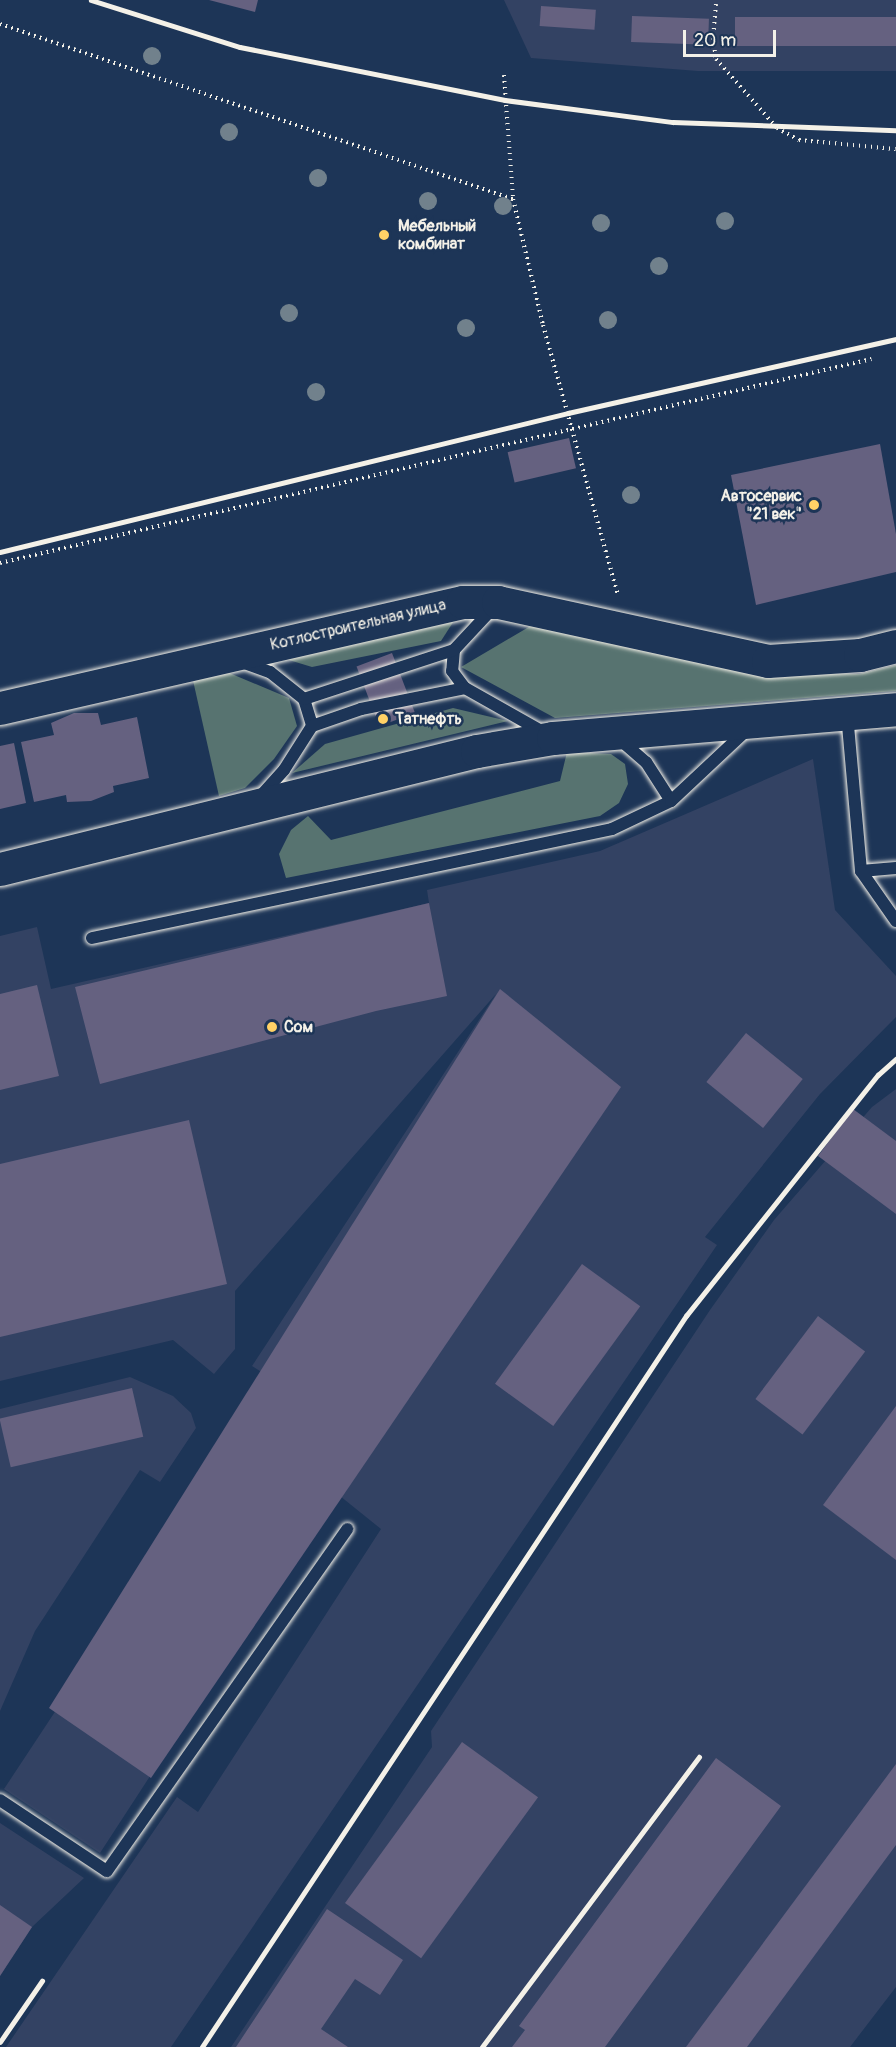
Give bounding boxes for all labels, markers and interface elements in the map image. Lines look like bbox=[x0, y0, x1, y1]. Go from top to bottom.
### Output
scale bar bbox=[686, 18, 779, 56]
text: 20 m bbox=[694, 29, 736, 52]
place label: Мебельный комбинат bbox=[398, 216, 476, 254]
marker: Мебельный комбинат bbox=[375, 226, 393, 244]
place label: Автосервис "21 век" bbox=[720, 486, 802, 524]
marker: Автосервис "21 век" bbox=[807, 498, 821, 512]
street label: Котлостроительная улица bbox=[268, 595, 448, 655]
place label: Татнефть bbox=[395, 709, 462, 729]
marker: Татнефть bbox=[376, 712, 390, 726]
place label: Сом bbox=[284, 1017, 313, 1037]
marker: Сом bbox=[265, 1020, 279, 1034]

